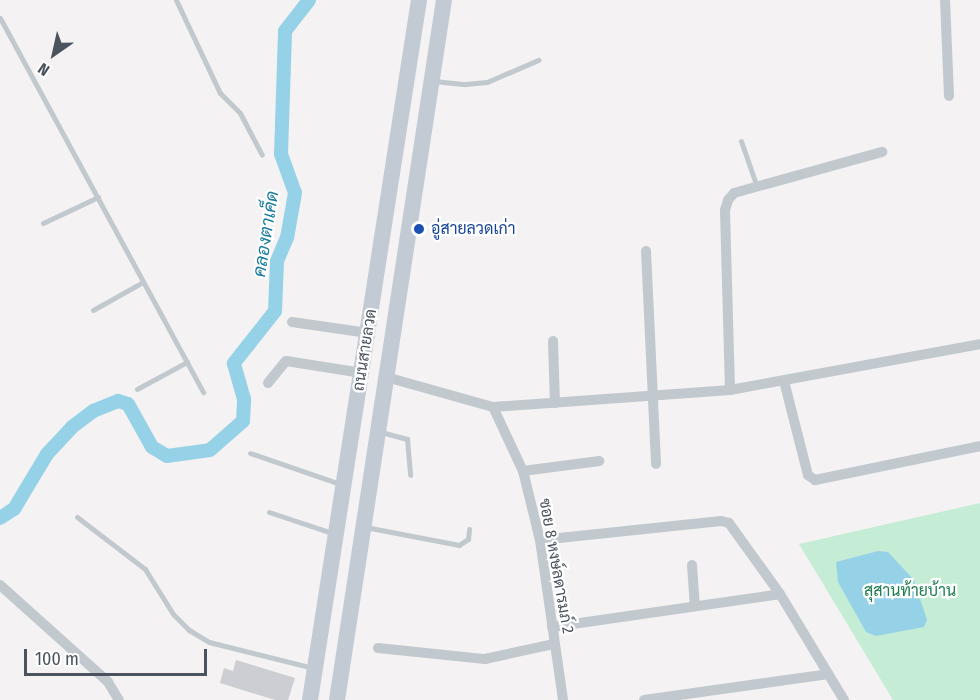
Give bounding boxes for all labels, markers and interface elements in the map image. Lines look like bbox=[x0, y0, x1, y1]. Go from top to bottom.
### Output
north arrow bbox=[24, 24, 84, 84]
text: N bbox=[34, 59, 53, 80]
water label: คลองตาเค็ด bbox=[249, 189, 283, 279]
place label: อู่สายลวดเก่า bbox=[431, 219, 515, 239]
marker: อู่สายลวดเก่า bbox=[412, 222, 426, 236]
street label: ถนนสายลวด bbox=[349, 308, 381, 392]
street label: ซอย 8 หงษ์ลดารมภ์ 2 bbox=[535, 497, 577, 635]
park label: สุสานท้ายบ้าน bbox=[864, 581, 956, 601]
scale bar bbox=[27, 637, 210, 675]
text: 100 m bbox=[35, 648, 79, 670]

